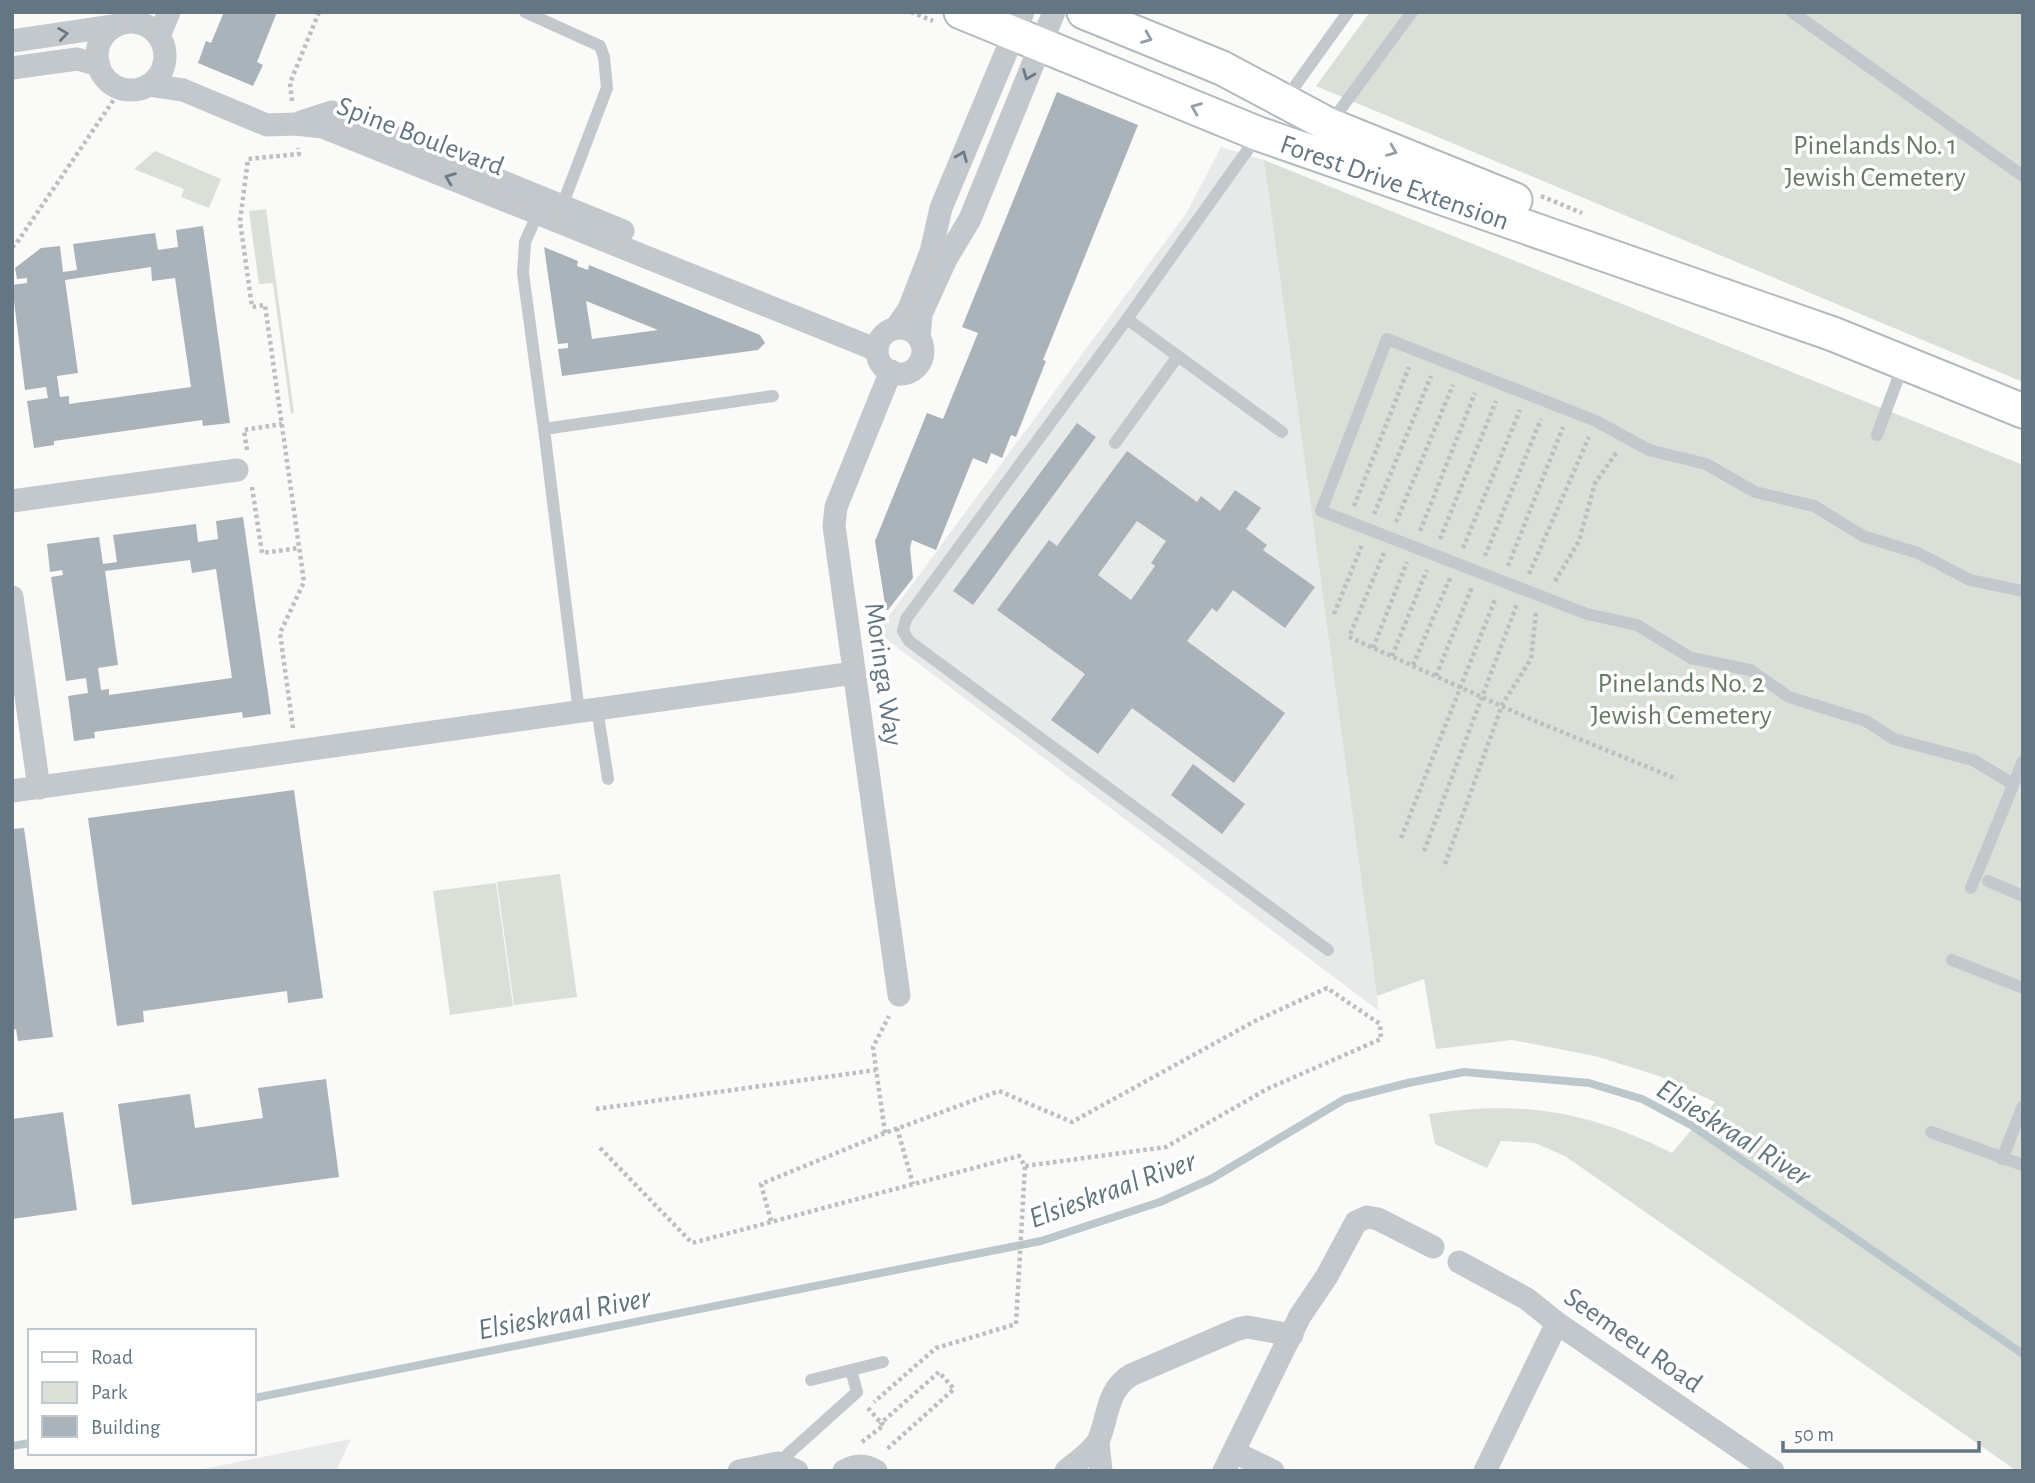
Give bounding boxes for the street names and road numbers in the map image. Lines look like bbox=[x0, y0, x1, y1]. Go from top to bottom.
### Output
street label: Spine Boulevard bbox=[333, 92, 508, 182]
street label: Forest Drive Extension bbox=[1276, 131, 1512, 236]
street label: Moringa Way bbox=[859, 601, 907, 748]
street label: Seemeeu Road bbox=[1559, 1283, 1707, 1398]

